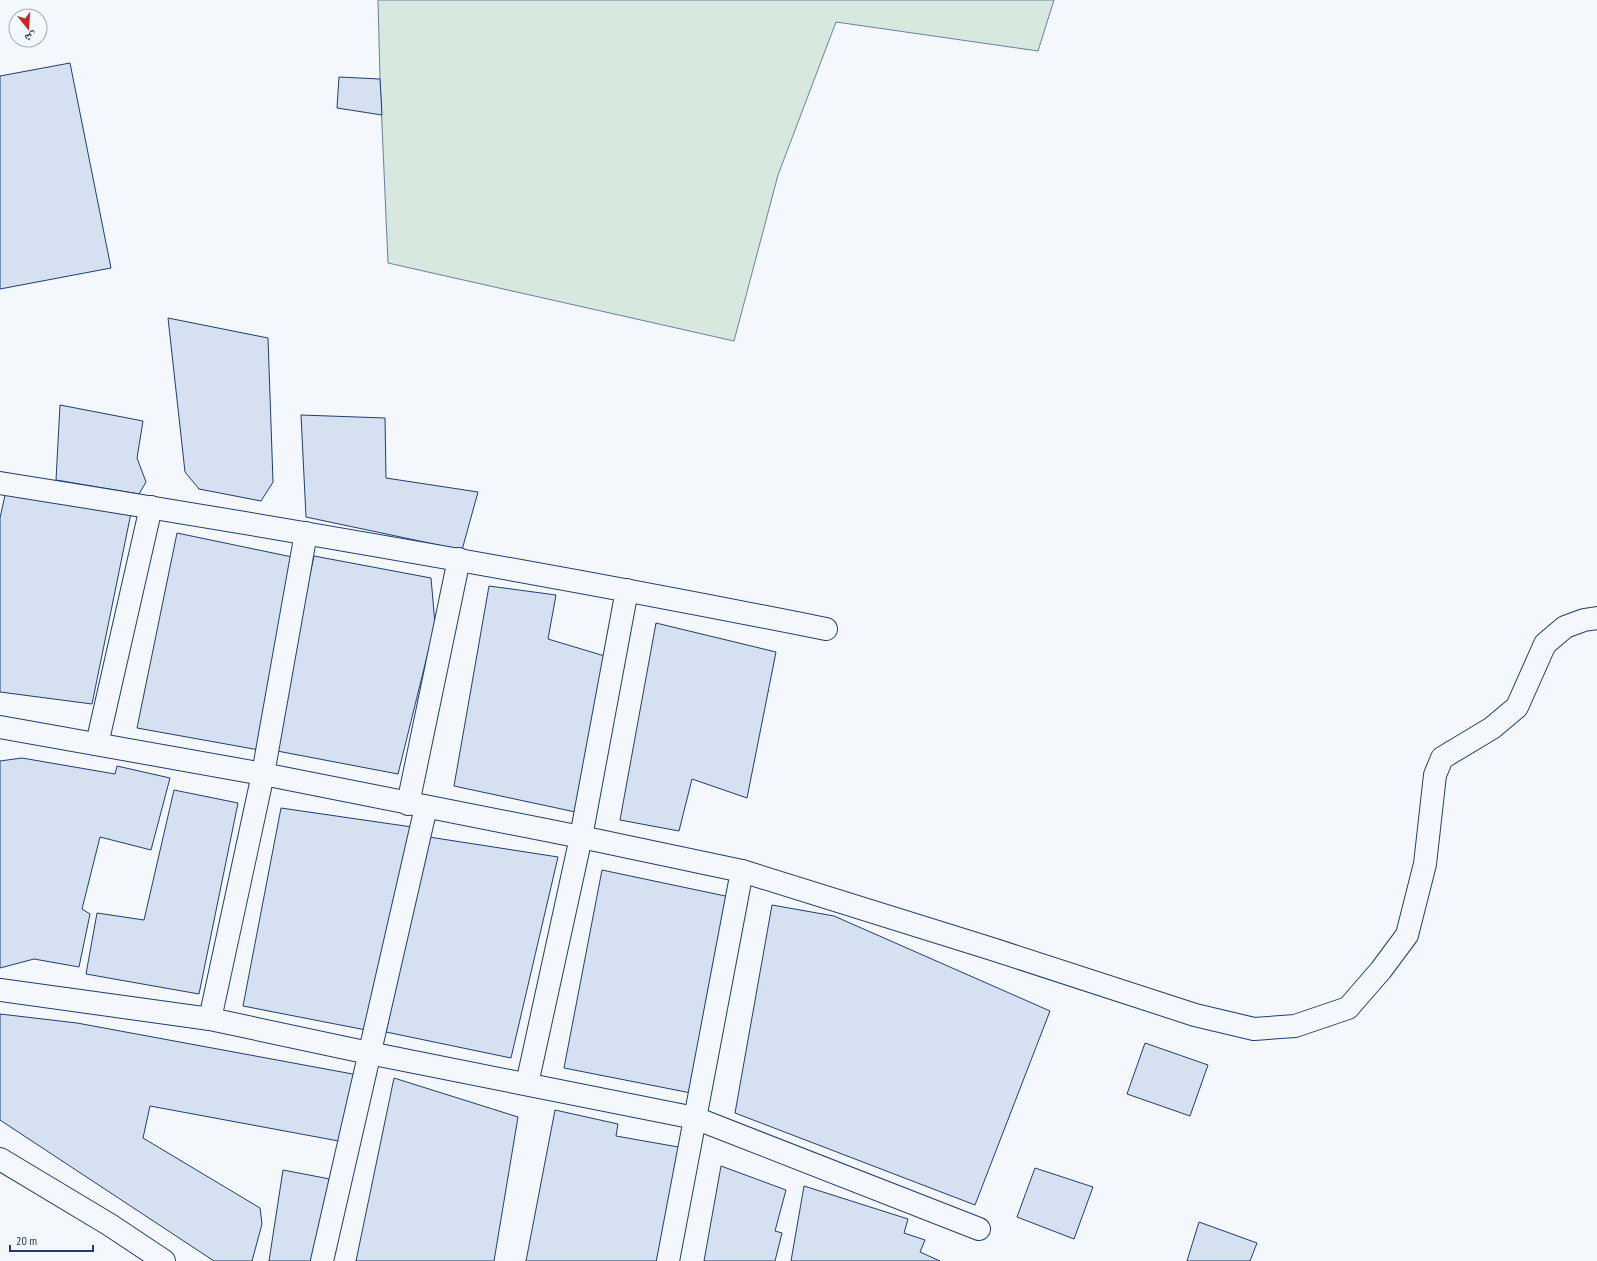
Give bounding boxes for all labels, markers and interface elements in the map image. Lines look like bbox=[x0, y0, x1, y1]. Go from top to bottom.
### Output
north arrow bbox=[8, 8, 48, 48]
text: ش bbox=[23, 28, 39, 46]
scale bar bbox=[10, 1227, 93, 1253]
text: 20 m bbox=[16, 1233, 37, 1248]

